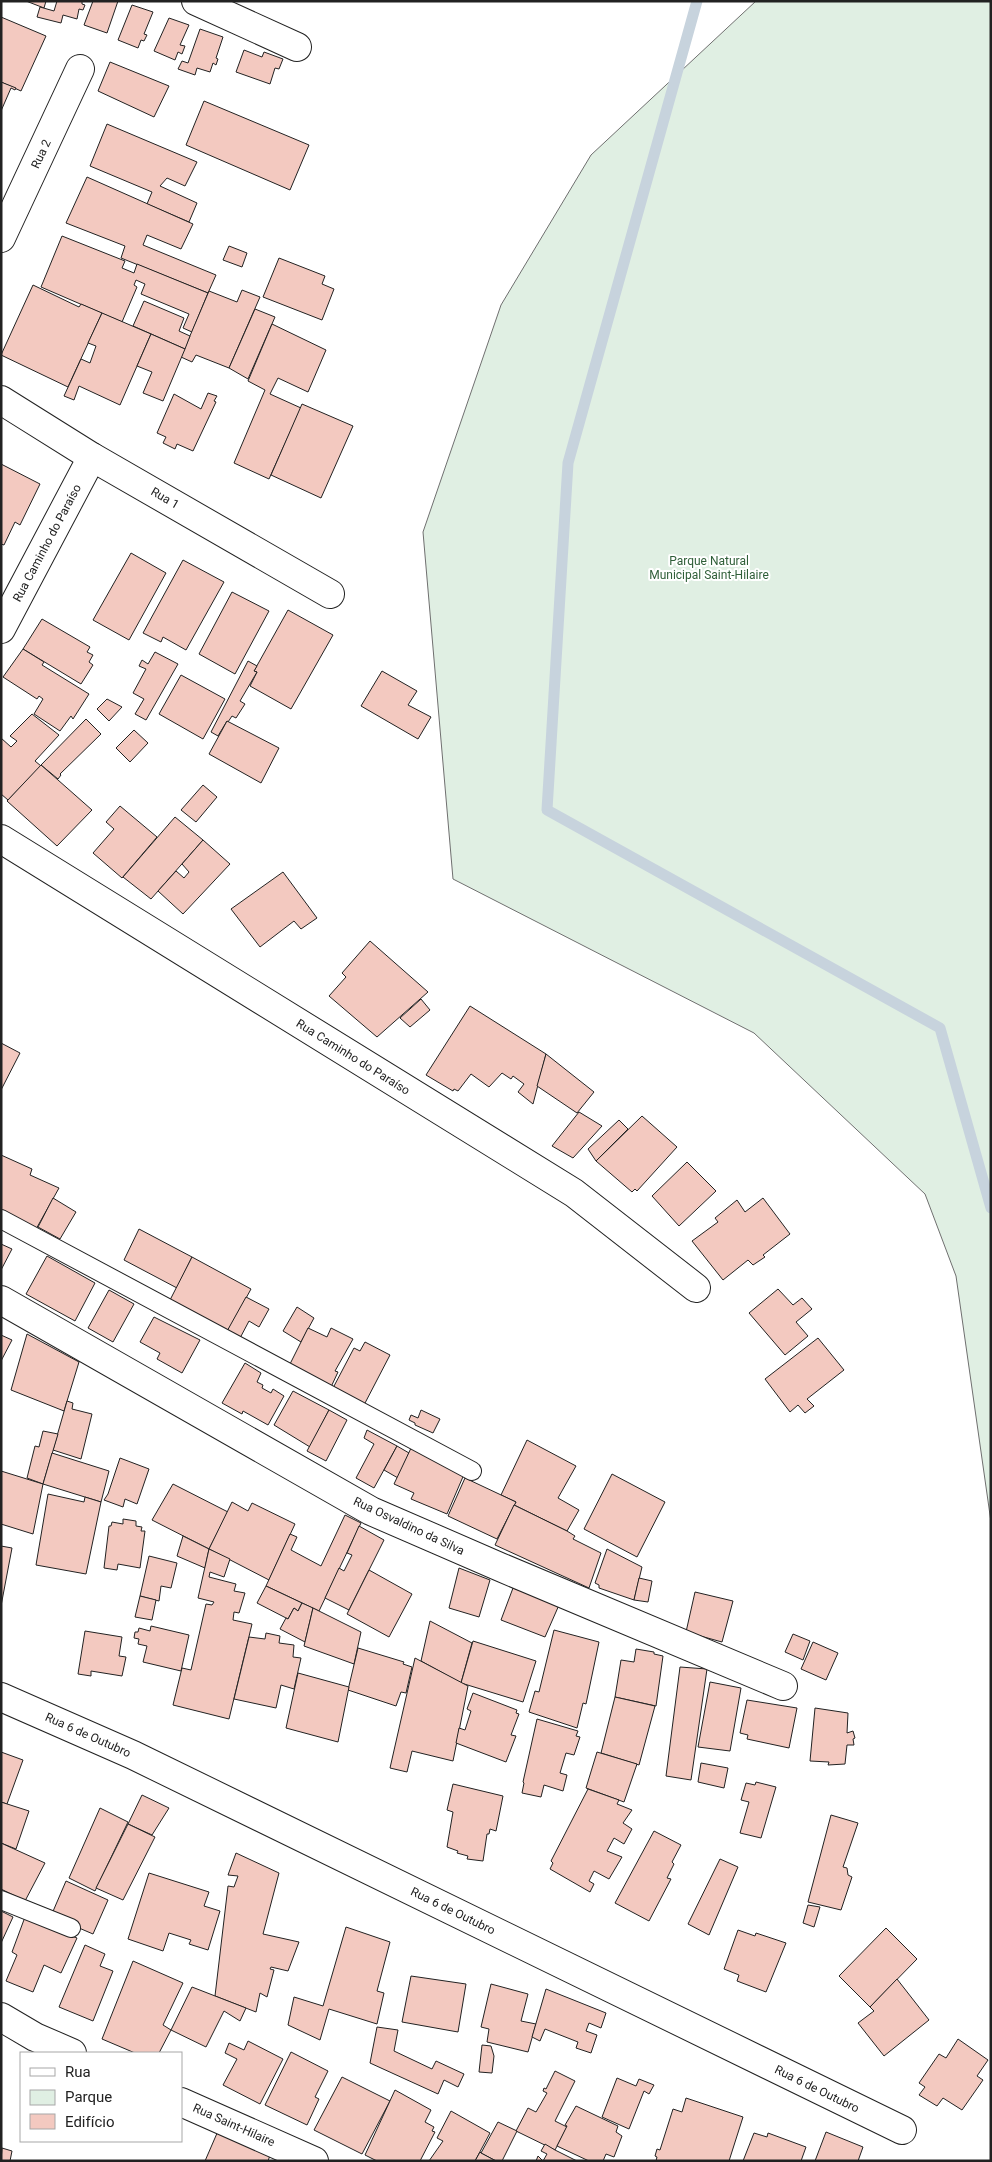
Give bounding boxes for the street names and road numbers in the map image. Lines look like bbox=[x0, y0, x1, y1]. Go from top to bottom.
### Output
street label: Rua 2 bbox=[28, 137, 54, 171]
street label: Rua Caminho do Paraíso bbox=[10, 482, 84, 604]
street label: Rua 1 bbox=[148, 484, 182, 512]
street label: Rua Caminho do Paraíso bbox=[294, 1016, 413, 1098]
street label: Rua Osvaldino da Silva bbox=[351, 1494, 467, 1558]
street label: Rua 6 de Outubro bbox=[43, 1710, 133, 1760]
street label: Rua 6 de Outubro bbox=[408, 1884, 498, 1938]
street label: Rua 6 de Outubro bbox=[772, 2062, 862, 2116]
street label: Rua Saint-Hilaire bbox=[191, 2101, 277, 2149]

